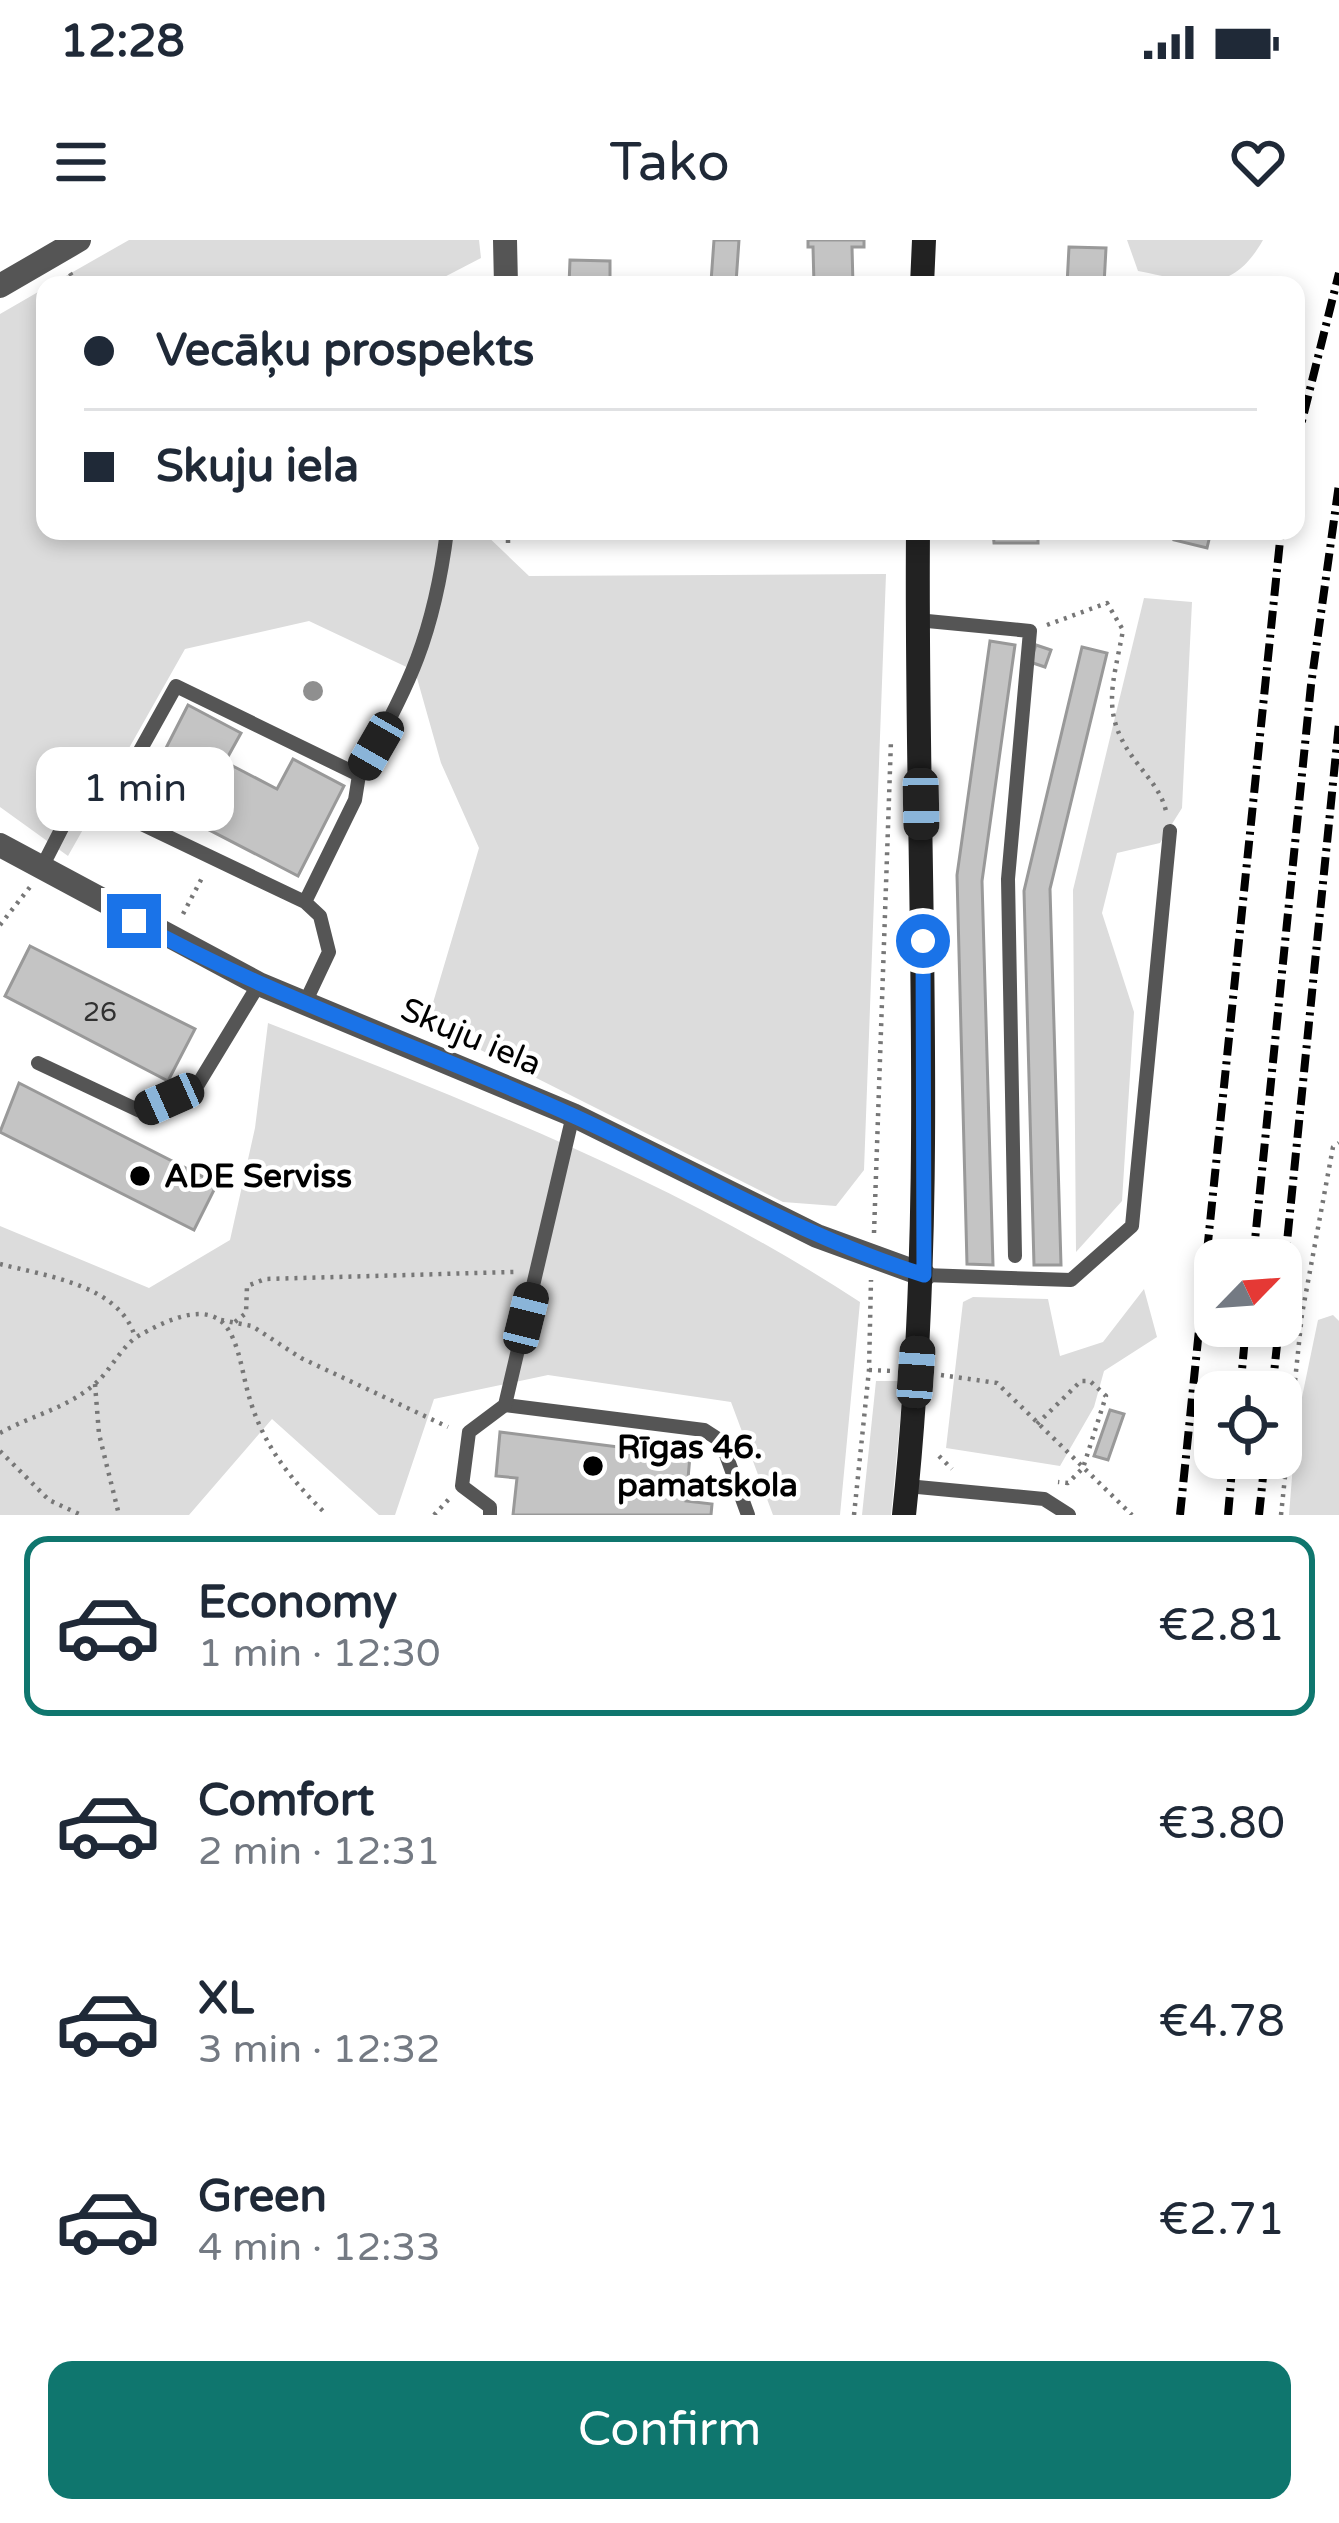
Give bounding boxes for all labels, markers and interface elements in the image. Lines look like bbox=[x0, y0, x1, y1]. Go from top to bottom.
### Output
text: 12:28 bbox=[60, 15, 185, 69]
icon: menu bbox=[48, 129, 114, 195]
icon: heart bbox=[1225, 129, 1291, 195]
text: Tako bbox=[609, 130, 730, 195]
text: Vecāķu prospekts bbox=[156, 324, 534, 378]
text: Skuju iela bbox=[156, 440, 359, 494]
car bbox=[342, 706, 410, 786]
callout: 1 min bbox=[35, 747, 233, 831]
text: 1 min bbox=[83, 765, 187, 812]
car bbox=[902, 768, 940, 840]
route end bbox=[107, 894, 161, 948]
route start bbox=[896, 914, 950, 968]
street label: Skuju iela bbox=[395, 990, 547, 1084]
house number: 26 bbox=[83, 996, 117, 1029]
car bbox=[129, 1068, 209, 1130]
place label: ADE Serviss bbox=[164, 1157, 352, 1196]
marker: ADE Serviss bbox=[127, 1163, 153, 1189]
north arrow bbox=[1194, 1239, 1302, 1347]
map controls bbox=[1194, 1239, 1302, 1479]
car bbox=[500, 1279, 552, 1357]
car bbox=[896, 1335, 936, 1409]
button: locate bbox=[1194, 1371, 1302, 1479]
place label: Rīgas 46. pamatskola bbox=[617, 1428, 798, 1505]
marker: Rīgas 46. pamatskola bbox=[580, 1453, 606, 1479]
icon: car bbox=[54, 1572, 162, 1680]
text: Economy bbox=[198, 1576, 397, 1630]
text: €2.81 bbox=[1158, 1599, 1285, 1653]
text: 1 min · 12:30 bbox=[198, 1630, 440, 1677]
icon: car bbox=[54, 1770, 162, 1878]
text: Comfort bbox=[198, 1774, 374, 1828]
text: €3.80 bbox=[1158, 1797, 1285, 1851]
text: 2 min · 12:31 bbox=[198, 1828, 440, 1875]
icon: car bbox=[54, 1968, 162, 2076]
text: XL bbox=[198, 1972, 254, 2026]
text: €4.78 bbox=[1158, 1995, 1285, 2049]
text: 3 min · 12:32 bbox=[198, 2026, 440, 2073]
icon: car bbox=[54, 2166, 162, 2274]
text: Green bbox=[198, 2170, 327, 2224]
text: €2.71 bbox=[1158, 2193, 1285, 2247]
text: 4 min · 12:33 bbox=[198, 2224, 440, 2271]
button: Confirm bbox=[48, 2361, 1291, 2499]

